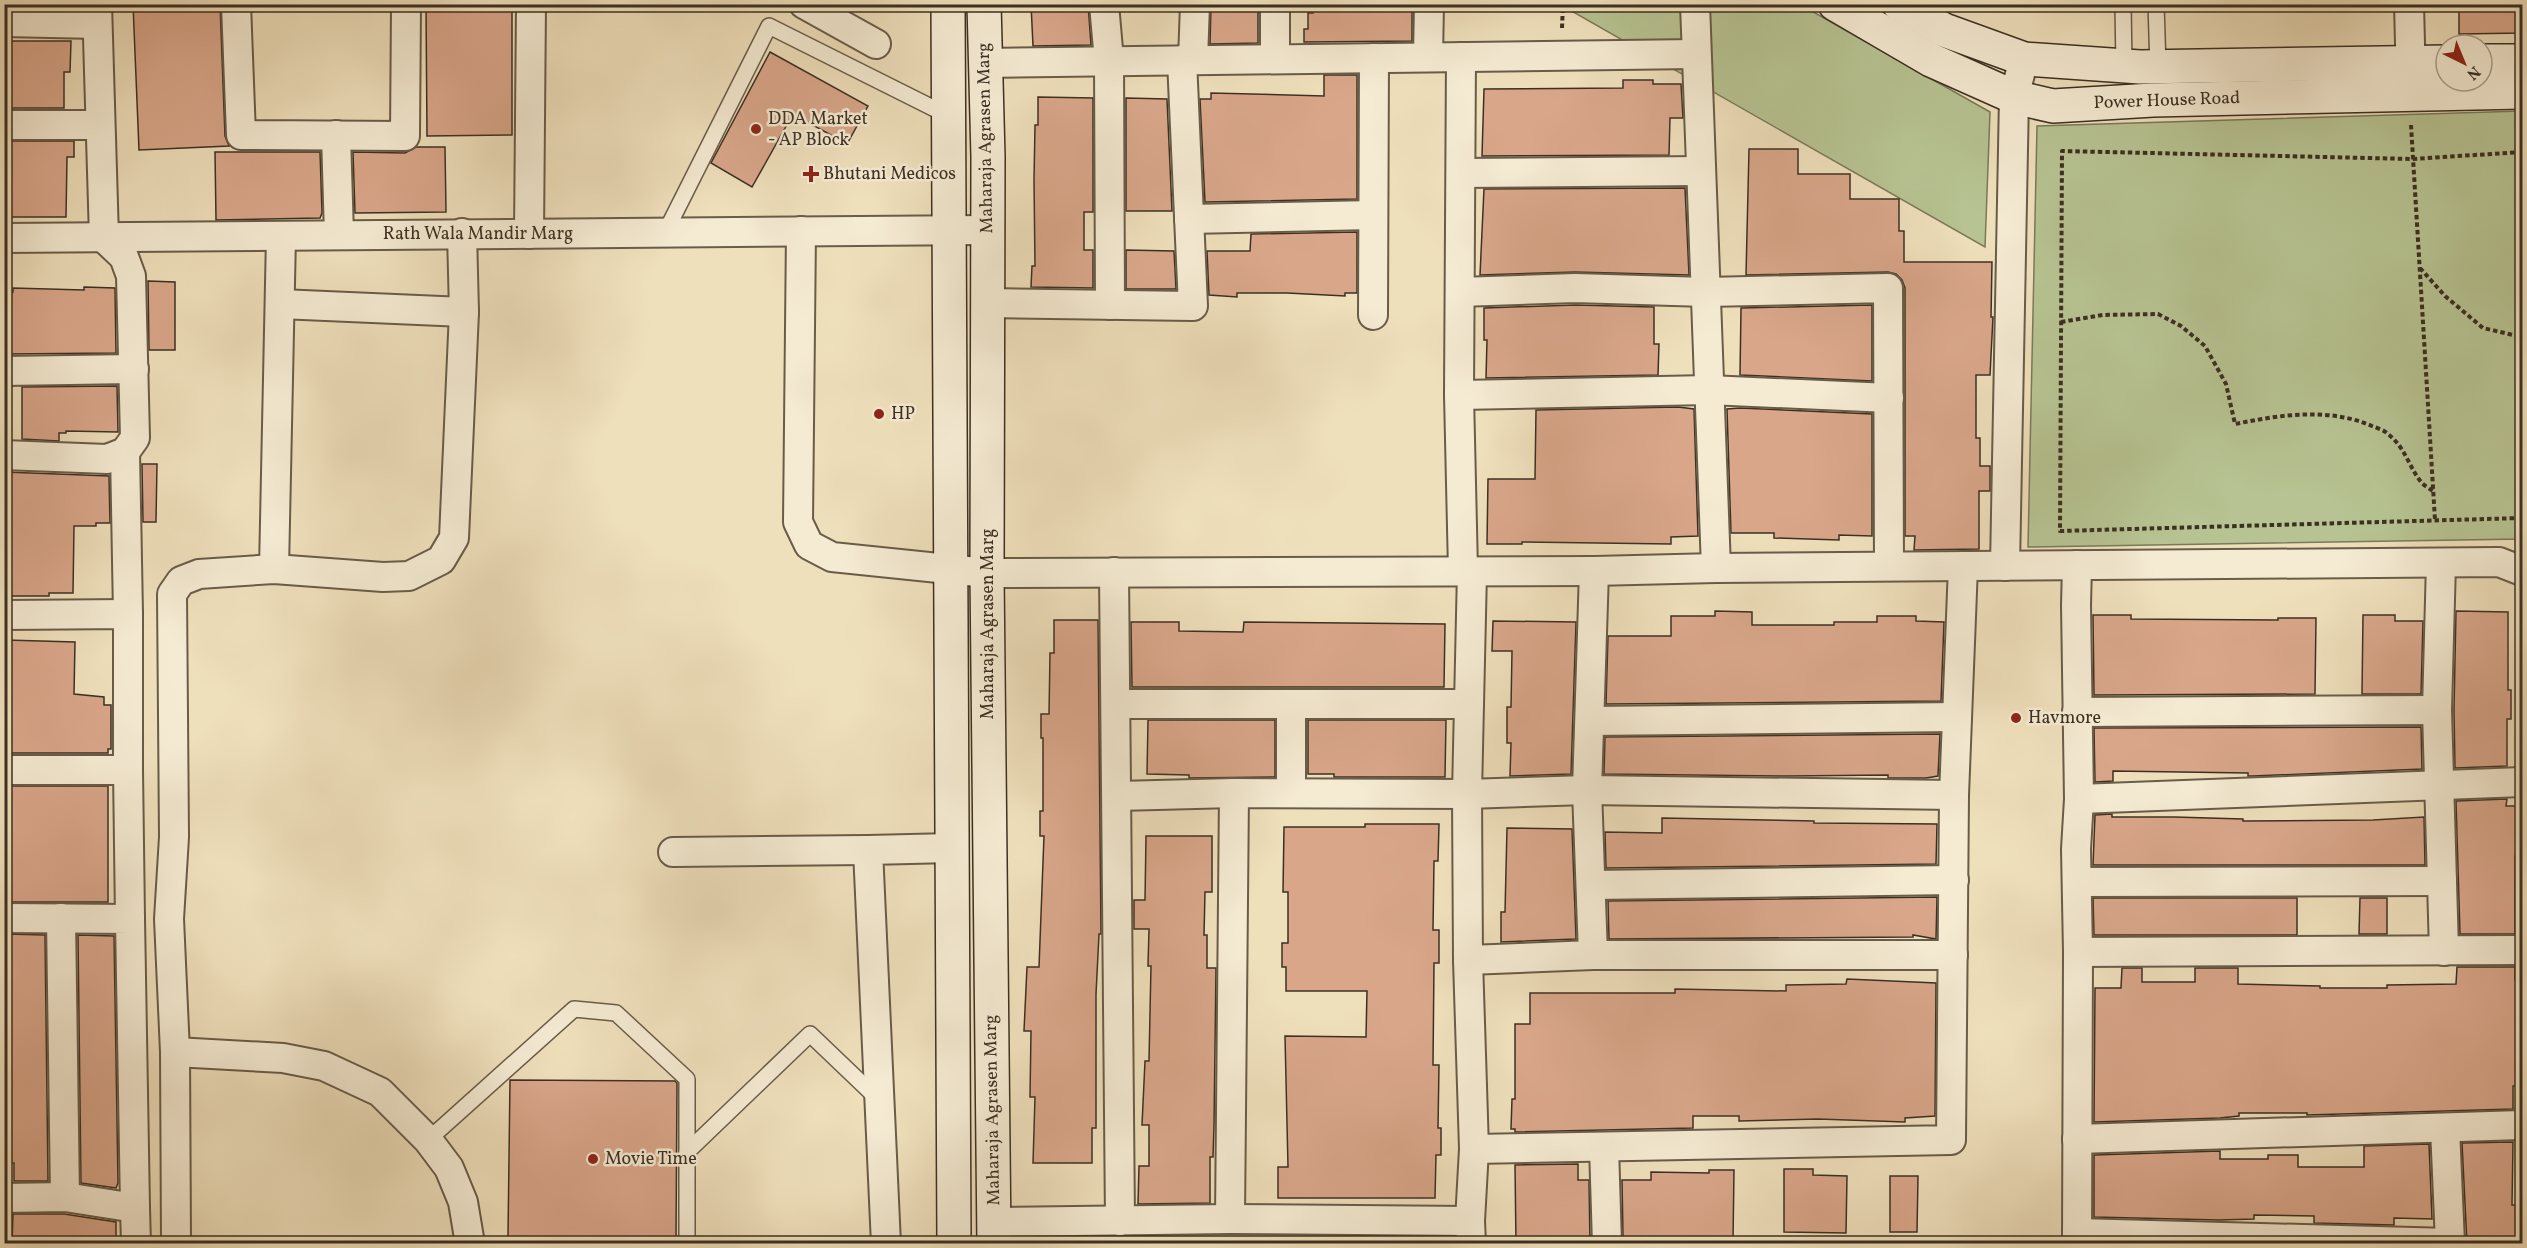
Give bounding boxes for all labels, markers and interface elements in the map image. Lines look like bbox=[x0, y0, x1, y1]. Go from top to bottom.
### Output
north arrow bbox=[2434, 33, 2494, 93]
street label: Maharaja Agrasen Marg bbox=[972, 42, 1000, 234]
text: N bbox=[2461, 60, 2485, 85]
street label: Power House Road bbox=[2093, 86, 2241, 116]
place label: DDA Market - AP Block bbox=[768, 107, 868, 153]
marker: DDA Market - AP Block bbox=[749, 122, 763, 136]
place label: Bhutani Medicos bbox=[823, 162, 956, 187]
marker: Bhutani Medicos bbox=[804, 167, 818, 181]
street label: Rath Wala Mandir Marg bbox=[383, 222, 573, 247]
place label: HP bbox=[891, 402, 915, 427]
marker: HP bbox=[872, 407, 886, 421]
street label: Maharaja Agrasen Marg bbox=[976, 529, 1001, 720]
place label: Havmore bbox=[2028, 706, 2101, 731]
marker: Havmore bbox=[2009, 711, 2023, 725]
street label: Maharaja Agrasen Marg bbox=[979, 1014, 1007, 1206]
place label: Movie Time bbox=[605, 1147, 697, 1172]
marker: Movie Time bbox=[586, 1152, 600, 1166]

